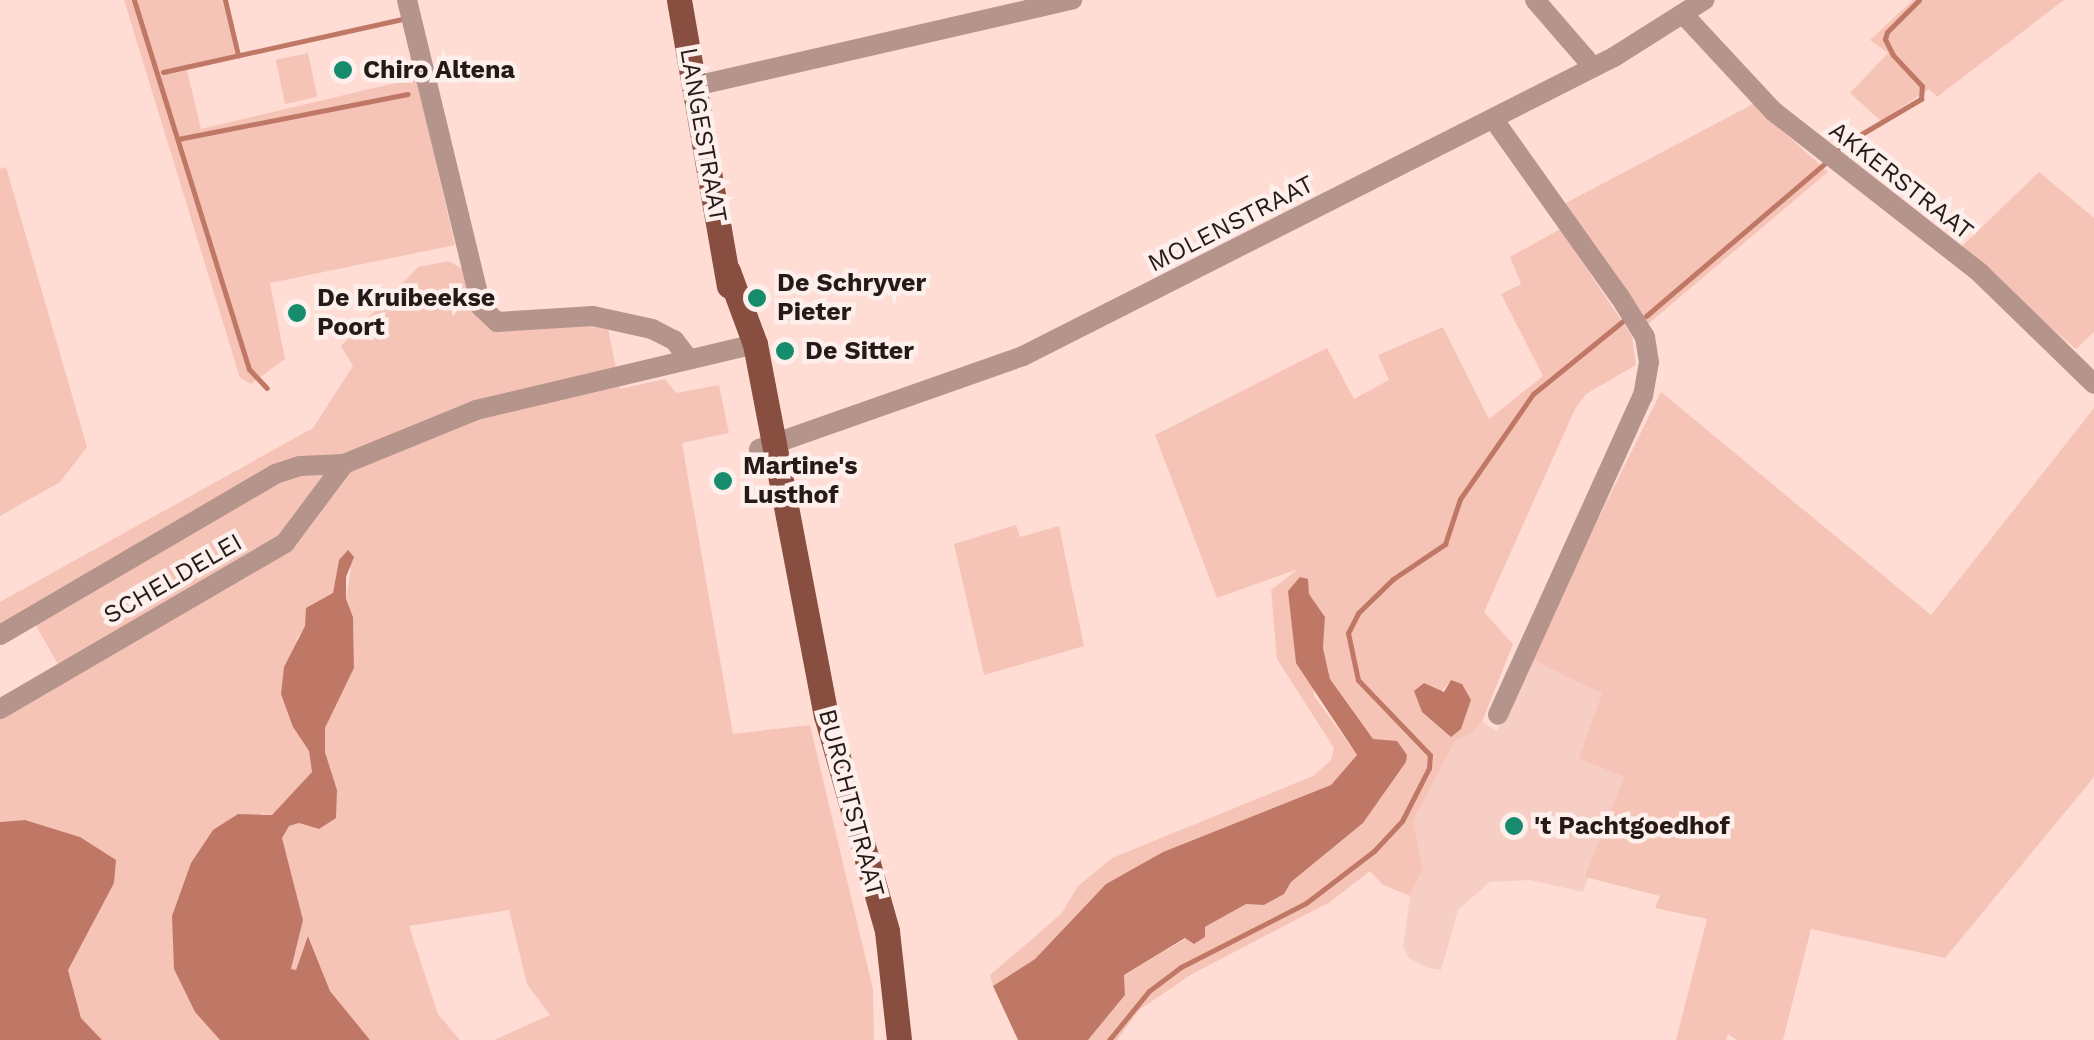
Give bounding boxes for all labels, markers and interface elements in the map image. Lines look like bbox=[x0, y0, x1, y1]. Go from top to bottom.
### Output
street label: LANGESTRAAT bbox=[673, 45, 733, 225]
place label: Chiro Altena bbox=[363, 55, 516, 85]
marker: Chiro Altena bbox=[332, 59, 354, 81]
street label: AKKERSTRAAT bbox=[1823, 115, 1979, 247]
street label: MOLENSTRAAT bbox=[1143, 169, 1319, 279]
place label: De Schryver Pieter bbox=[777, 269, 926, 328]
place label: De Kruibeekse Poort bbox=[317, 284, 495, 343]
marker: De Schryver Pieter bbox=[746, 287, 768, 309]
marker: De Kruibeekse Poort bbox=[286, 302, 308, 324]
place label: De Sitter bbox=[805, 336, 914, 366]
marker: De Sitter bbox=[774, 340, 796, 362]
place label: Martine's Lusthof bbox=[743, 452, 858, 511]
marker: Martine's Lusthof bbox=[712, 470, 734, 492]
street label: SCHELDELEI bbox=[99, 527, 247, 631]
street label: BURCHTSTRAAT bbox=[812, 706, 890, 900]
place label: 't Pachtgoedhof bbox=[1534, 811, 1730, 841]
marker: 't Pachtgoedhof bbox=[1503, 815, 1525, 837]

